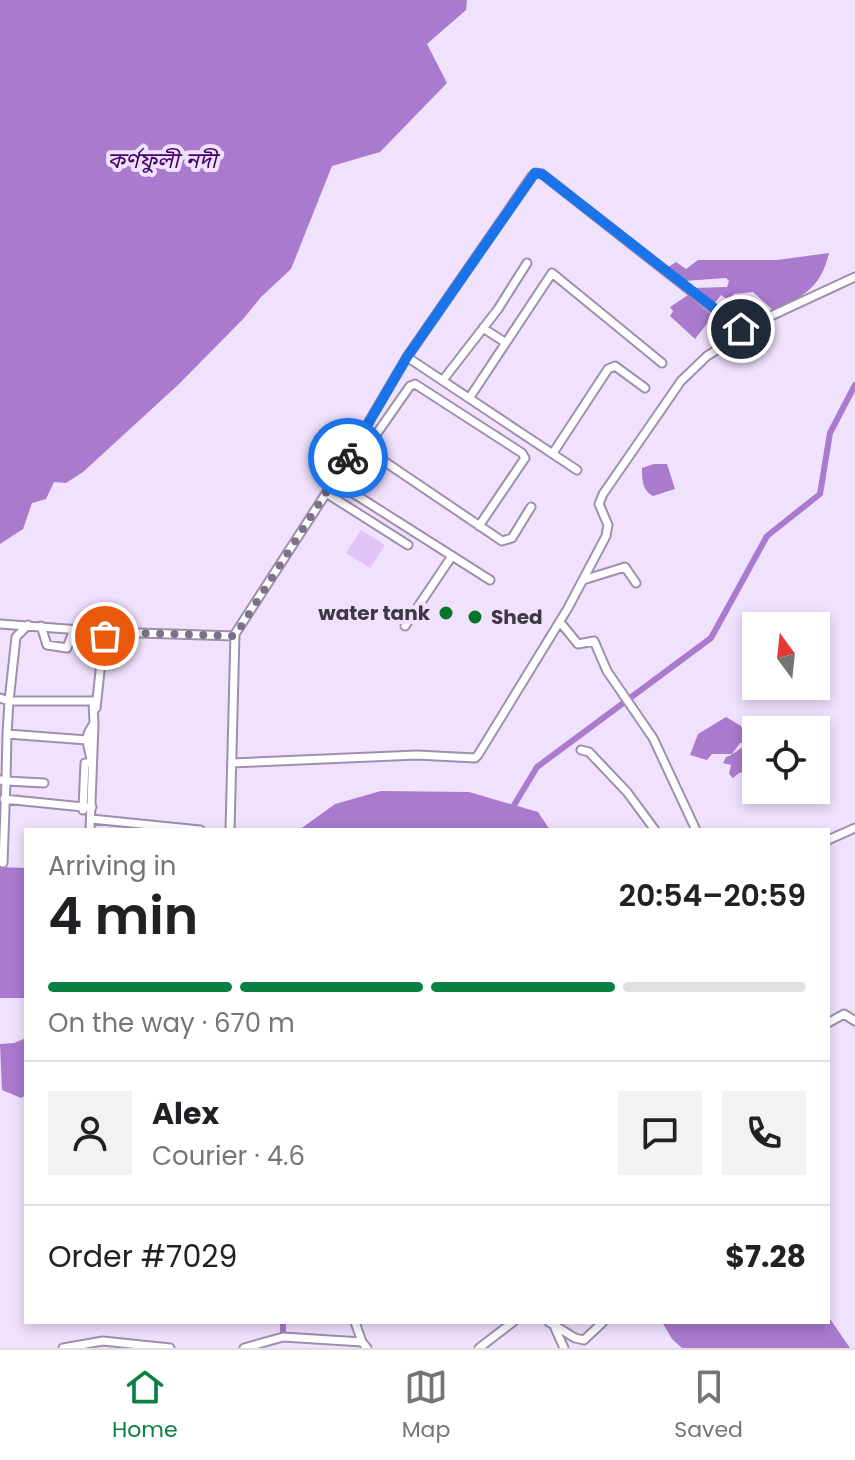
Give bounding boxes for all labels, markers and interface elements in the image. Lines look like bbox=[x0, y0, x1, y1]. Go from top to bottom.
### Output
water label: কর্ণফুলী নদী bbox=[107, 145, 221, 176]
pin bbox=[707, 295, 775, 363]
icon: home bbox=[719, 307, 763, 351]
courier bbox=[308, 418, 388, 498]
icon: bike bbox=[326, 436, 370, 480]
place label: water tank bbox=[318, 599, 431, 627]
pin bbox=[71, 602, 139, 670]
place label: Shed bbox=[491, 603, 543, 631]
marker: water tank bbox=[437, 604, 455, 622]
marker: Shed bbox=[466, 608, 484, 626]
north arrow bbox=[742, 612, 830, 700]
map controls bbox=[742, 612, 830, 804]
icon: bag bbox=[83, 614, 127, 658]
button: locate bbox=[742, 716, 830, 804]
text: Arriving in bbox=[48, 848, 177, 884]
text: 20:54–20:59 bbox=[619, 874, 806, 917]
text: 4 min bbox=[48, 879, 198, 952]
text: On the way · 670 m bbox=[48, 1005, 295, 1041]
button: person bbox=[48, 1091, 132, 1175]
button: chat bbox=[618, 1091, 702, 1175]
button: phone bbox=[722, 1091, 806, 1175]
text: Alex bbox=[152, 1092, 219, 1135]
text: Courier · 4.6 bbox=[152, 1138, 305, 1174]
text: Order #7029 bbox=[48, 1235, 237, 1278]
text: $7.28 bbox=[725, 1235, 806, 1278]
tab: Home bbox=[112, 1365, 178, 1446]
tab: Map bbox=[402, 1365, 450, 1446]
tab: Saved bbox=[674, 1365, 743, 1446]

